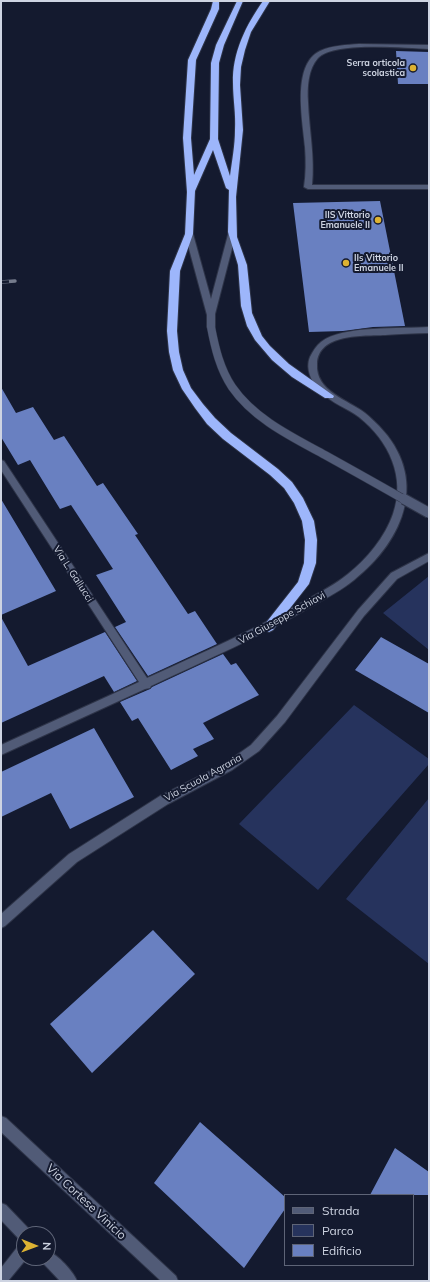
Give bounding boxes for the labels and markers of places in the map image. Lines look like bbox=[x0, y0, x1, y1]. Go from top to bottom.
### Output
place label: Serra orticola scolastica bbox=[347, 58, 405, 79]
marker: Serra orticola scolastica bbox=[408, 63, 418, 73]
place label: IIS Vittorio Emanuele II bbox=[320, 210, 370, 231]
marker: IIS Vittorio Emanuele II bbox=[373, 215, 383, 225]
place label: IIs Vittorio Emanuele II bbox=[354, 253, 404, 274]
marker: IIs Vittorio Emanuele II bbox=[341, 258, 351, 268]

